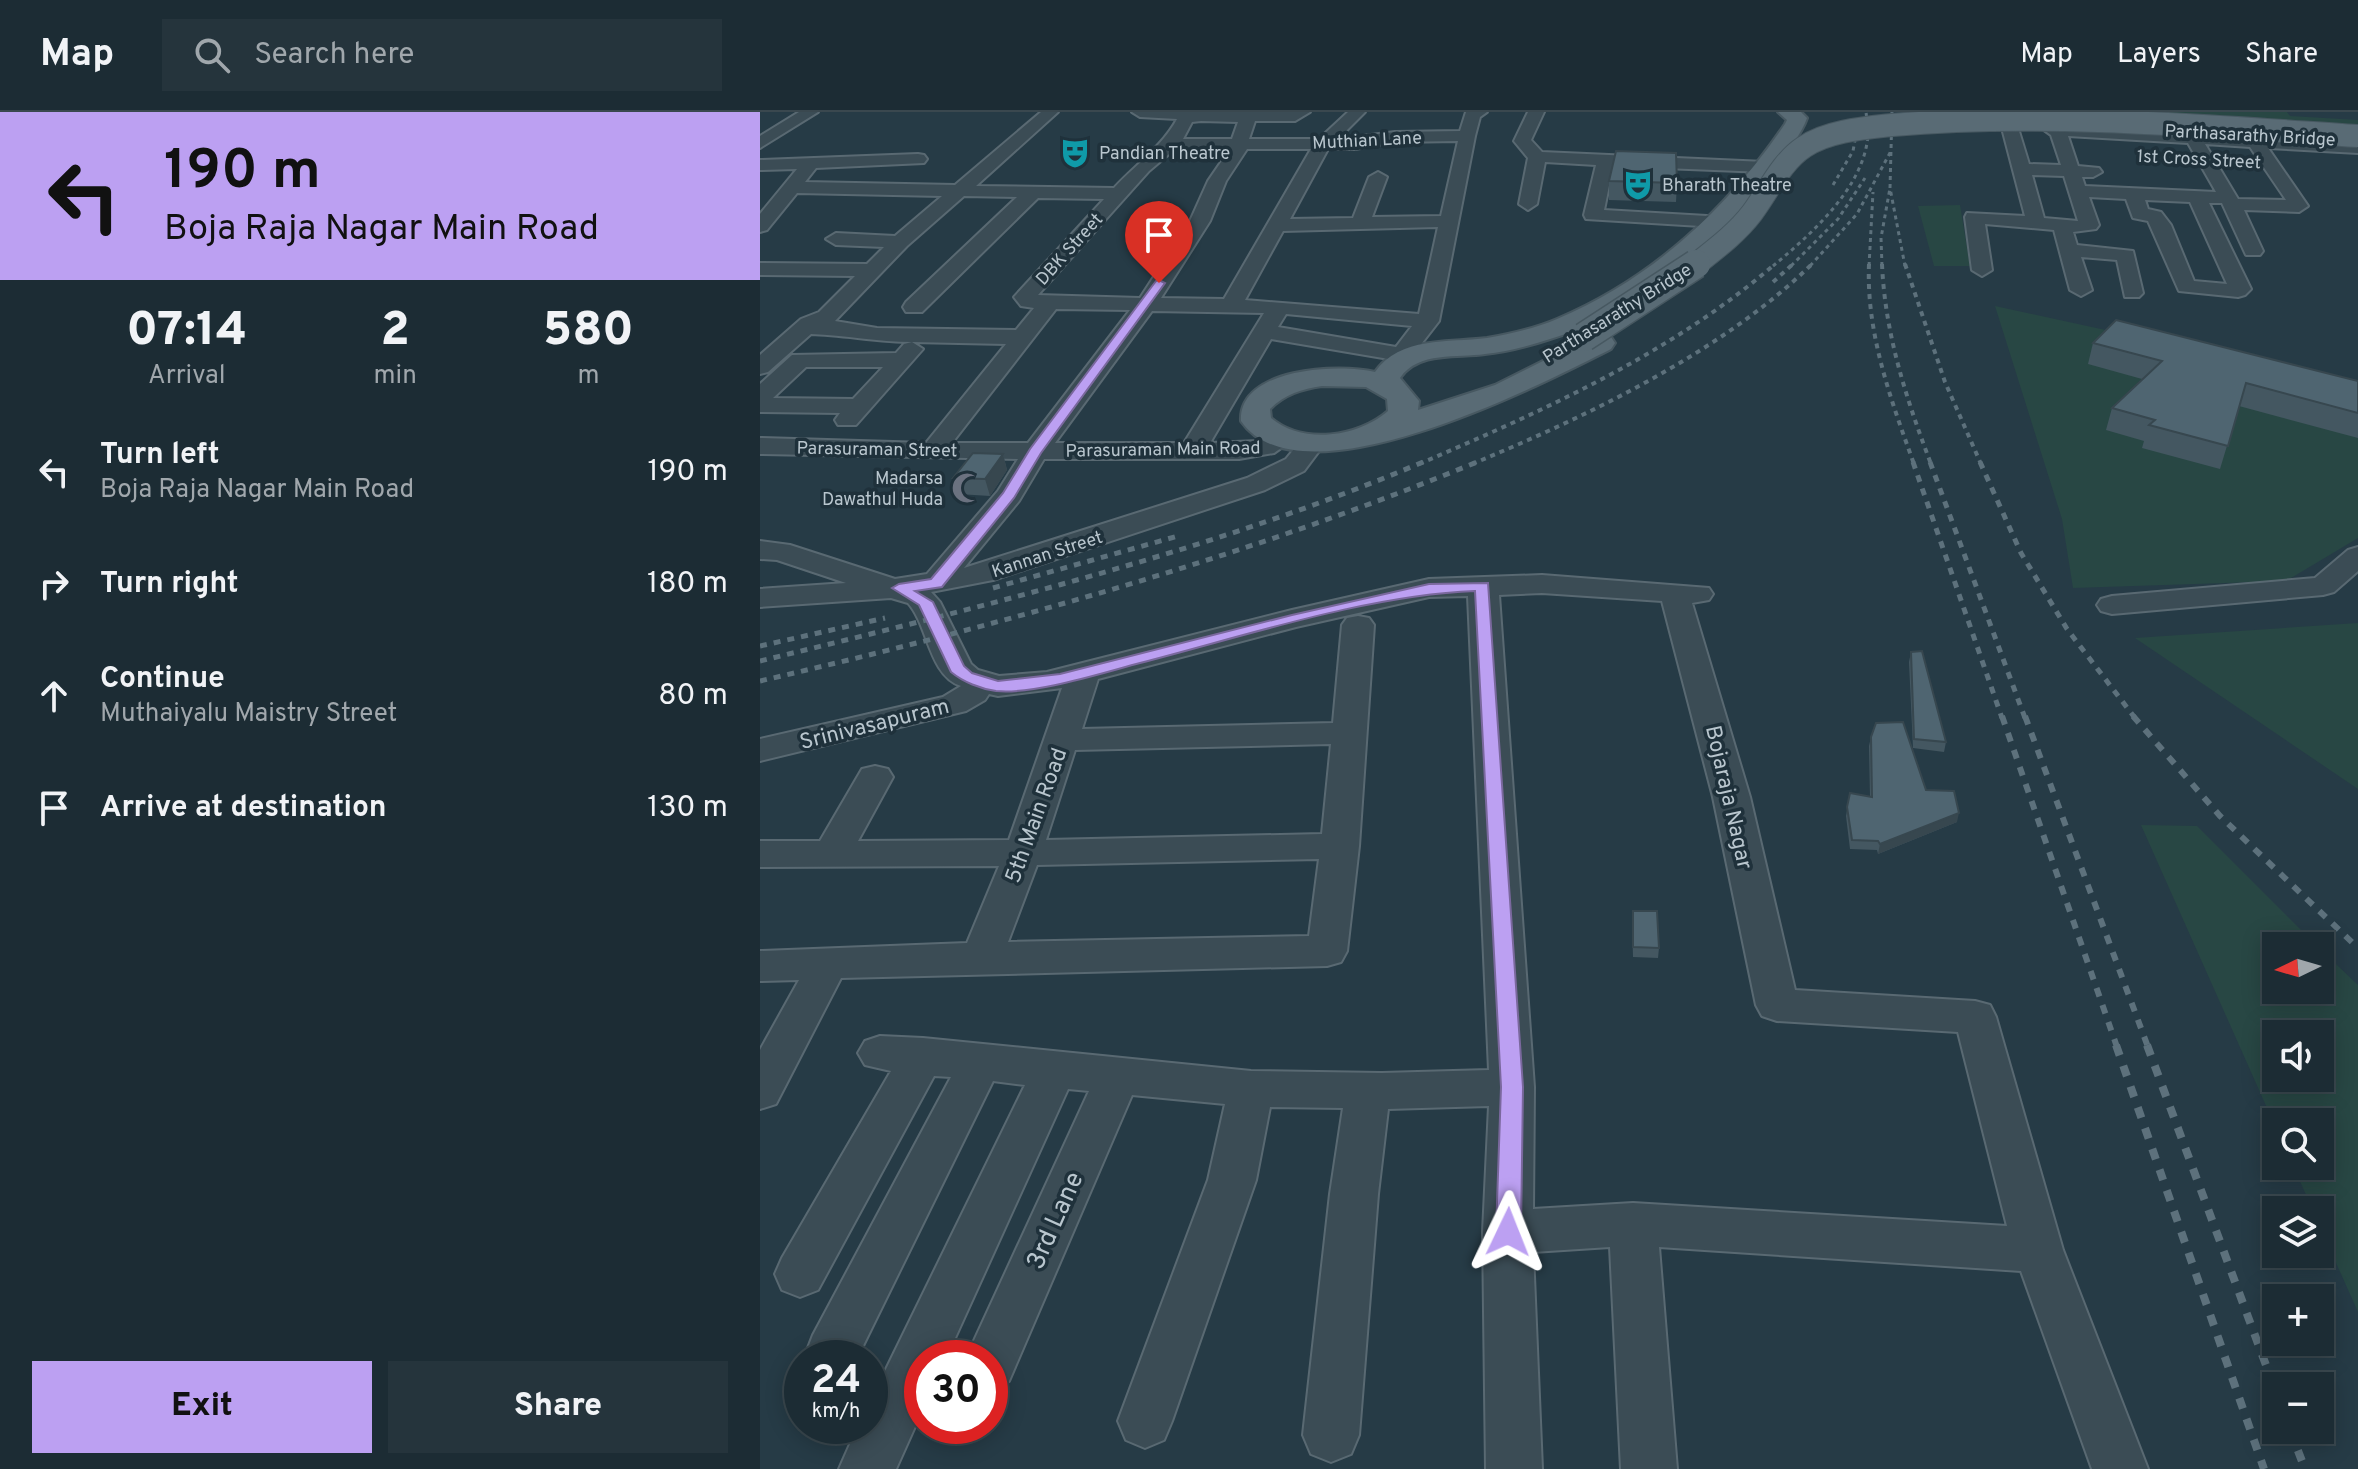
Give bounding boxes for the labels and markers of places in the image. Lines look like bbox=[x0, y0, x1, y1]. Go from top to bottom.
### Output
theatre icon: Pandian Theatre bbox=[1058, 136, 1092, 170]
place label: Pandian Theatre bbox=[1099, 143, 1230, 166]
theatre icon: Bharath Theatre bbox=[1621, 168, 1655, 202]
place label: Bharath Theatre bbox=[1662, 175, 1792, 198]
pin bbox=[1125, 201, 1193, 283]
place label: Madarsa Dawathul Huda bbox=[822, 468, 943, 512]
mosque icon: Madarsa Dawathul Huda bbox=[950, 471, 984, 505]

